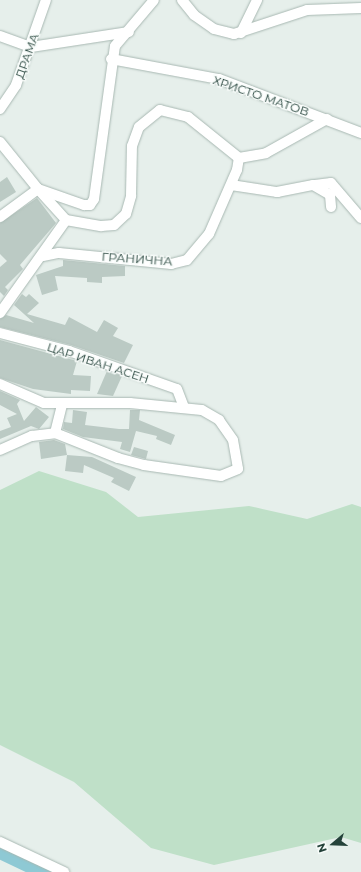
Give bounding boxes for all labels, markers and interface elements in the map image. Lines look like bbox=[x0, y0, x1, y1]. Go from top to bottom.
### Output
street label: ДРАМА bbox=[12, 31, 42, 81]
street label: ХРИСТО МАТОВ bbox=[211, 73, 311, 119]
street label: ГРАНИЧНА bbox=[101, 249, 173, 269]
street label: ЦАР ИВАН АСЕН bbox=[45, 340, 151, 386]
north arrow bbox=[313, 824, 353, 864]
text: N bbox=[314, 841, 330, 854]

